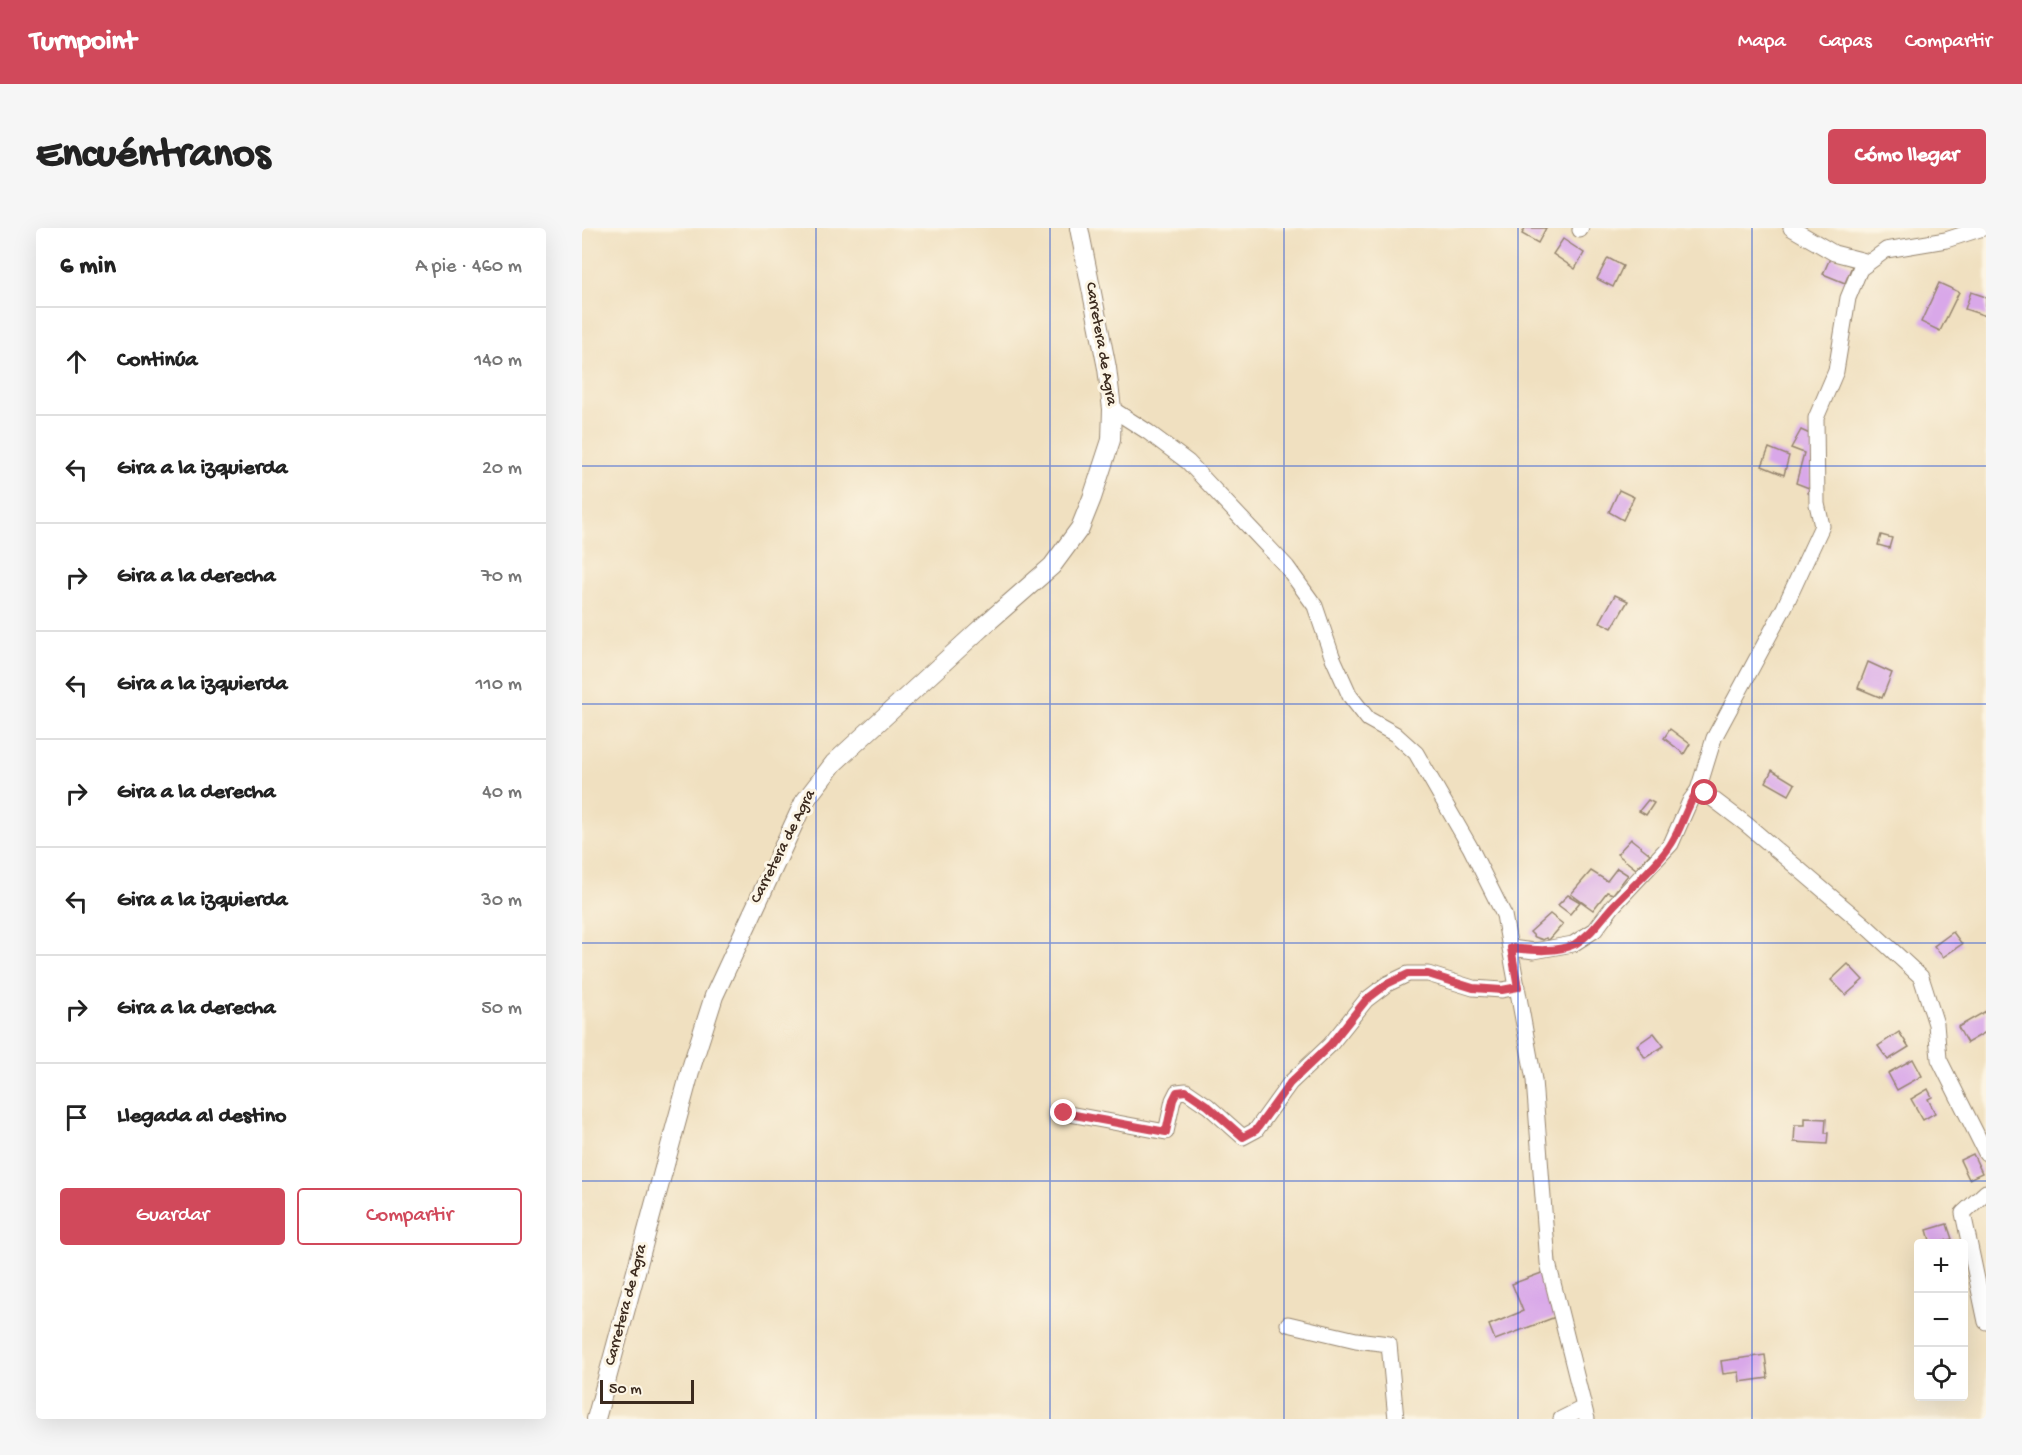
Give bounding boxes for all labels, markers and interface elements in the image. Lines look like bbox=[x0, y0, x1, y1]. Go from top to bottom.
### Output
text: Turnpoint bbox=[30, 26, 136, 59]
text: Mapa bbox=[1738, 30, 1786, 55]
text: Capas bbox=[1819, 30, 1872, 55]
text: Compartir bbox=[1905, 30, 1992, 55]
button: Cómo llegar bbox=[1828, 129, 1986, 184]
text: Encuéntranos bbox=[36, 132, 270, 181]
text: 6 min bbox=[60, 252, 116, 283]
text: A pie · 460 m bbox=[415, 256, 522, 279]
street label: Carretera de Agra bbox=[1080, 281, 1120, 408]
icon: ahead bbox=[60, 345, 93, 378]
text: Continúa bbox=[117, 348, 198, 374]
text: 140 m bbox=[474, 350, 522, 373]
icon: left bbox=[60, 453, 93, 486]
text: Gira a la izquierda bbox=[117, 456, 288, 482]
text: 20 m bbox=[482, 458, 522, 481]
icon: right bbox=[60, 561, 93, 594]
text: Gira a la derecha bbox=[117, 564, 275, 590]
text: 70 m bbox=[481, 566, 522, 589]
icon: left bbox=[60, 669, 93, 702]
text: Gira a la izquierda bbox=[117, 672, 288, 698]
text: 110 m bbox=[476, 674, 522, 697]
icon: right bbox=[60, 777, 93, 810]
route start bbox=[1691, 779, 1717, 805]
text: Gira a la derecha bbox=[117, 780, 275, 806]
text: 40 m bbox=[482, 782, 522, 805]
street label: Carretera de Agra bbox=[747, 786, 821, 907]
icon: left bbox=[60, 885, 93, 918]
text: Gira a la izquierda bbox=[117, 888, 288, 914]
text: 30 m bbox=[481, 890, 522, 913]
icon: right bbox=[60, 993, 93, 1026]
text: Gira a la derecha bbox=[117, 996, 275, 1022]
text: 50 m bbox=[481, 998, 522, 1021]
route end bbox=[1050, 1099, 1076, 1125]
icon: arrive bbox=[60, 1101, 93, 1134]
text: Llegada al destino bbox=[117, 1104, 287, 1130]
button: Guardar bbox=[60, 1188, 285, 1245]
button: Compartir bbox=[297, 1188, 522, 1245]
map controls bbox=[1914, 1239, 1968, 1401]
button: + bbox=[1914, 1239, 1968, 1293]
street label: Carretera de Agra bbox=[602, 1241, 653, 1368]
button: − bbox=[1914, 1293, 1968, 1347]
button: locate bbox=[1914, 1347, 1968, 1401]
scale bar bbox=[600, 1377, 694, 1404]
text: 50 m bbox=[609, 1381, 642, 1400]

